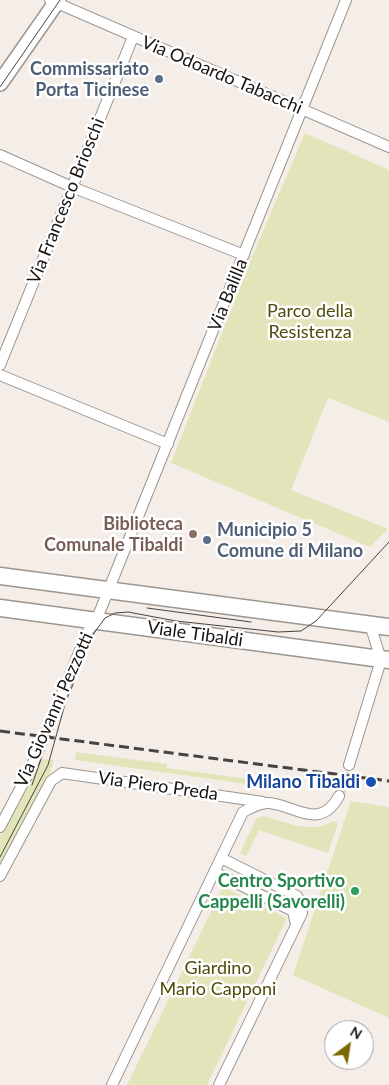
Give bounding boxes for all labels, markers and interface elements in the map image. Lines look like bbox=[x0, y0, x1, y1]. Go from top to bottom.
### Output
street label: Via Odoardo Tabacchi bbox=[138, 31, 306, 119]
place label: Commissariato Porta Ticinese bbox=[30, 58, 149, 100]
marker: Commissariato Porta Ticinese bbox=[153, 73, 165, 85]
street label: Via Francesco Brioschi bbox=[23, 115, 109, 287]
street label: Via Balilla bbox=[204, 255, 252, 335]
park label: Parco della Resistenza bbox=[267, 300, 353, 342]
place label: Biblioteca Comunale Tibaldi bbox=[44, 513, 183, 556]
place label: Municipio 5 Comune di Milano bbox=[217, 519, 363, 562]
marker: Biblioteca Comunale Tibaldi bbox=[187, 528, 199, 540]
marker: Municipio 5 Comune di Milano bbox=[201, 534, 213, 546]
street label: Viale Tibaldi bbox=[146, 617, 244, 651]
street label: Via Giovanni Pezzotti bbox=[10, 629, 98, 791]
street label: Via Piero Preda bbox=[97, 767, 219, 805]
place label: Milano Tibaldi bbox=[246, 771, 360, 793]
marker: Milano Tibaldi bbox=[364, 775, 378, 789]
place label: Centro Sportivo Cappelli (Savorelli) bbox=[198, 870, 345, 912]
marker: Centro Sportivo Cappelli (Savorelli) bbox=[349, 885, 361, 897]
park label: Giardino Mario Capponi bbox=[160, 957, 276, 1000]
north arrow bbox=[324, 1020, 374, 1070]
text: N bbox=[347, 1023, 365, 1043]

